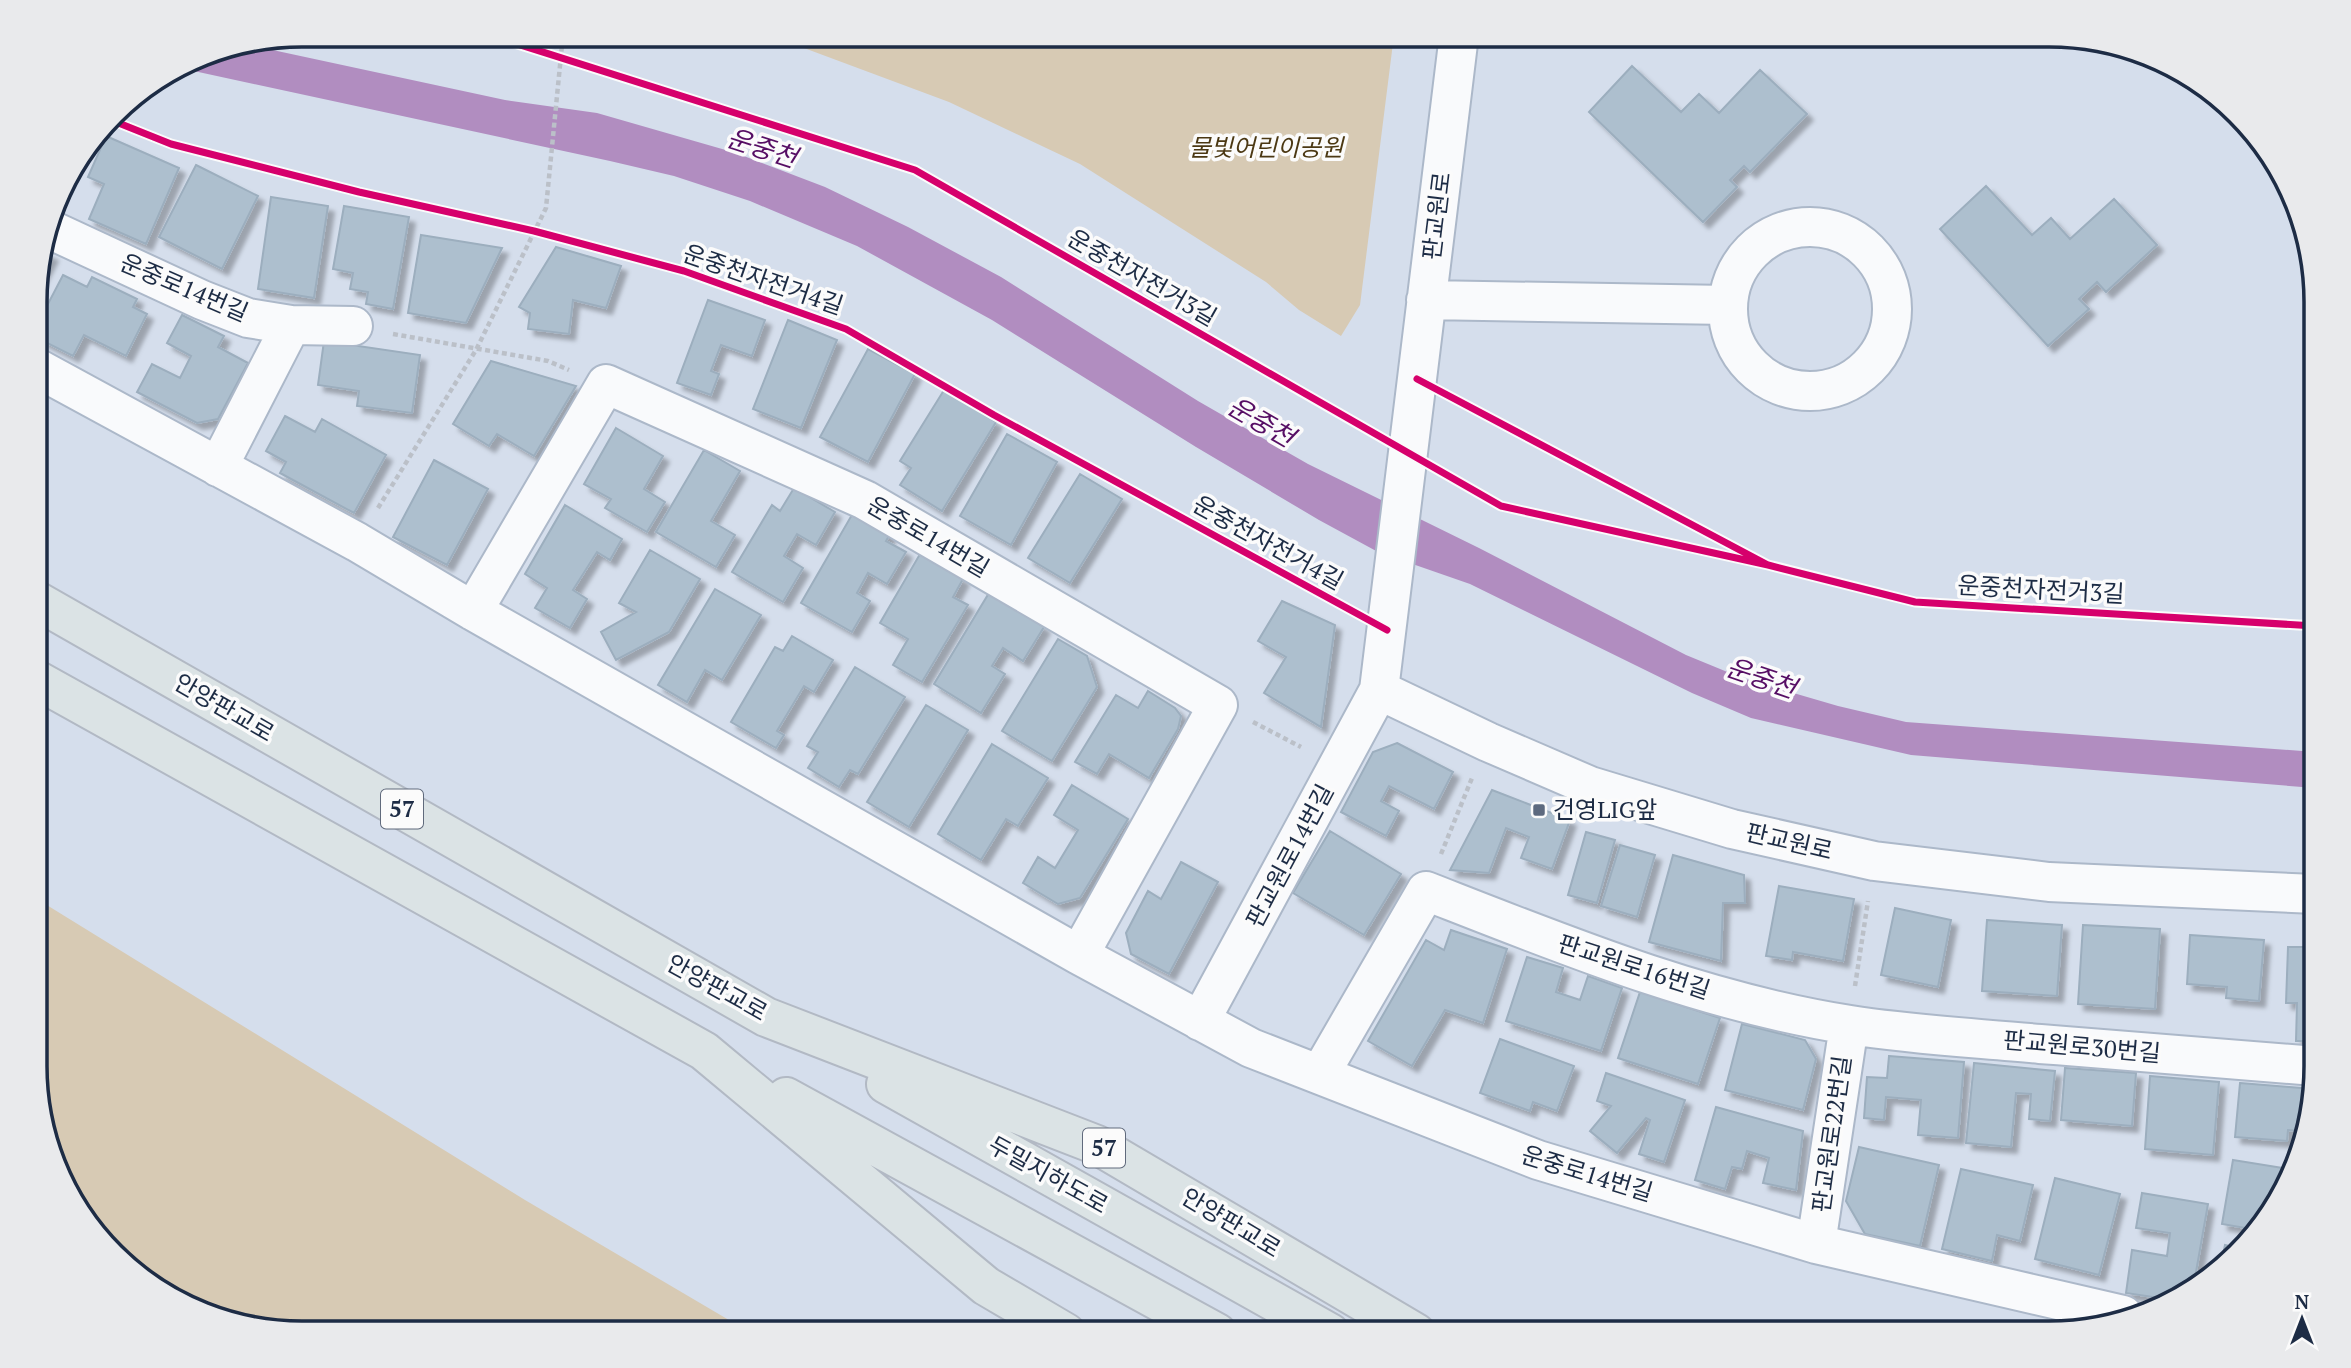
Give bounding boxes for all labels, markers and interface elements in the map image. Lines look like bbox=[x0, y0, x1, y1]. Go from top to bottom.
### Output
water label: 운중천 bbox=[723, 120, 805, 175]
park label: 물빛어린이공원 bbox=[1189, 131, 1345, 163]
street label: 판교원로 bbox=[1415, 170, 1457, 262]
street label: 운중천자전거3길 bbox=[1062, 221, 1223, 333]
street label: 운중천자전거4길 bbox=[679, 237, 848, 321]
street label: 운중로14번길 bbox=[116, 246, 253, 328]
water label: 운중천 bbox=[1222, 388, 1304, 455]
street label: 운중로14번길 bbox=[862, 488, 995, 584]
street label: 운중천자전거4길 bbox=[1188, 488, 1349, 597]
street label: 운중천자전거3길 bbox=[1957, 569, 2125, 609]
water label: 운중천 bbox=[1722, 649, 1804, 706]
street label: 안양판교로 bbox=[169, 666, 280, 749]
street label: 판교원로14번길 bbox=[1238, 778, 1340, 933]
road number: 57 bbox=[381, 790, 423, 828]
place label: 건영LIG앞 bbox=[1553, 793, 1657, 825]
marker: 건영LIG앞 bbox=[1531, 802, 1547, 818]
street label: 판교원로 bbox=[1743, 816, 1836, 867]
street label: 판교원로16번길 bbox=[1554, 926, 1714, 1006]
street label: 안양판교로 bbox=[661, 946, 774, 1028]
street label: 판교원로30번길 bbox=[2002, 1023, 2162, 1069]
street label: 판교원로22번길 bbox=[1804, 1053, 1858, 1214]
street label: 두밀지하도로 bbox=[983, 1128, 1114, 1220]
road number: 57 bbox=[1083, 1128, 1125, 1168]
street label: 운중로14번길 bbox=[1518, 1138, 1657, 1208]
street label: 안양판교로 bbox=[1176, 1180, 1287, 1264]
north arrow bbox=[2267, 1284, 2337, 1354]
text: N bbox=[2295, 1289, 2310, 1314]

